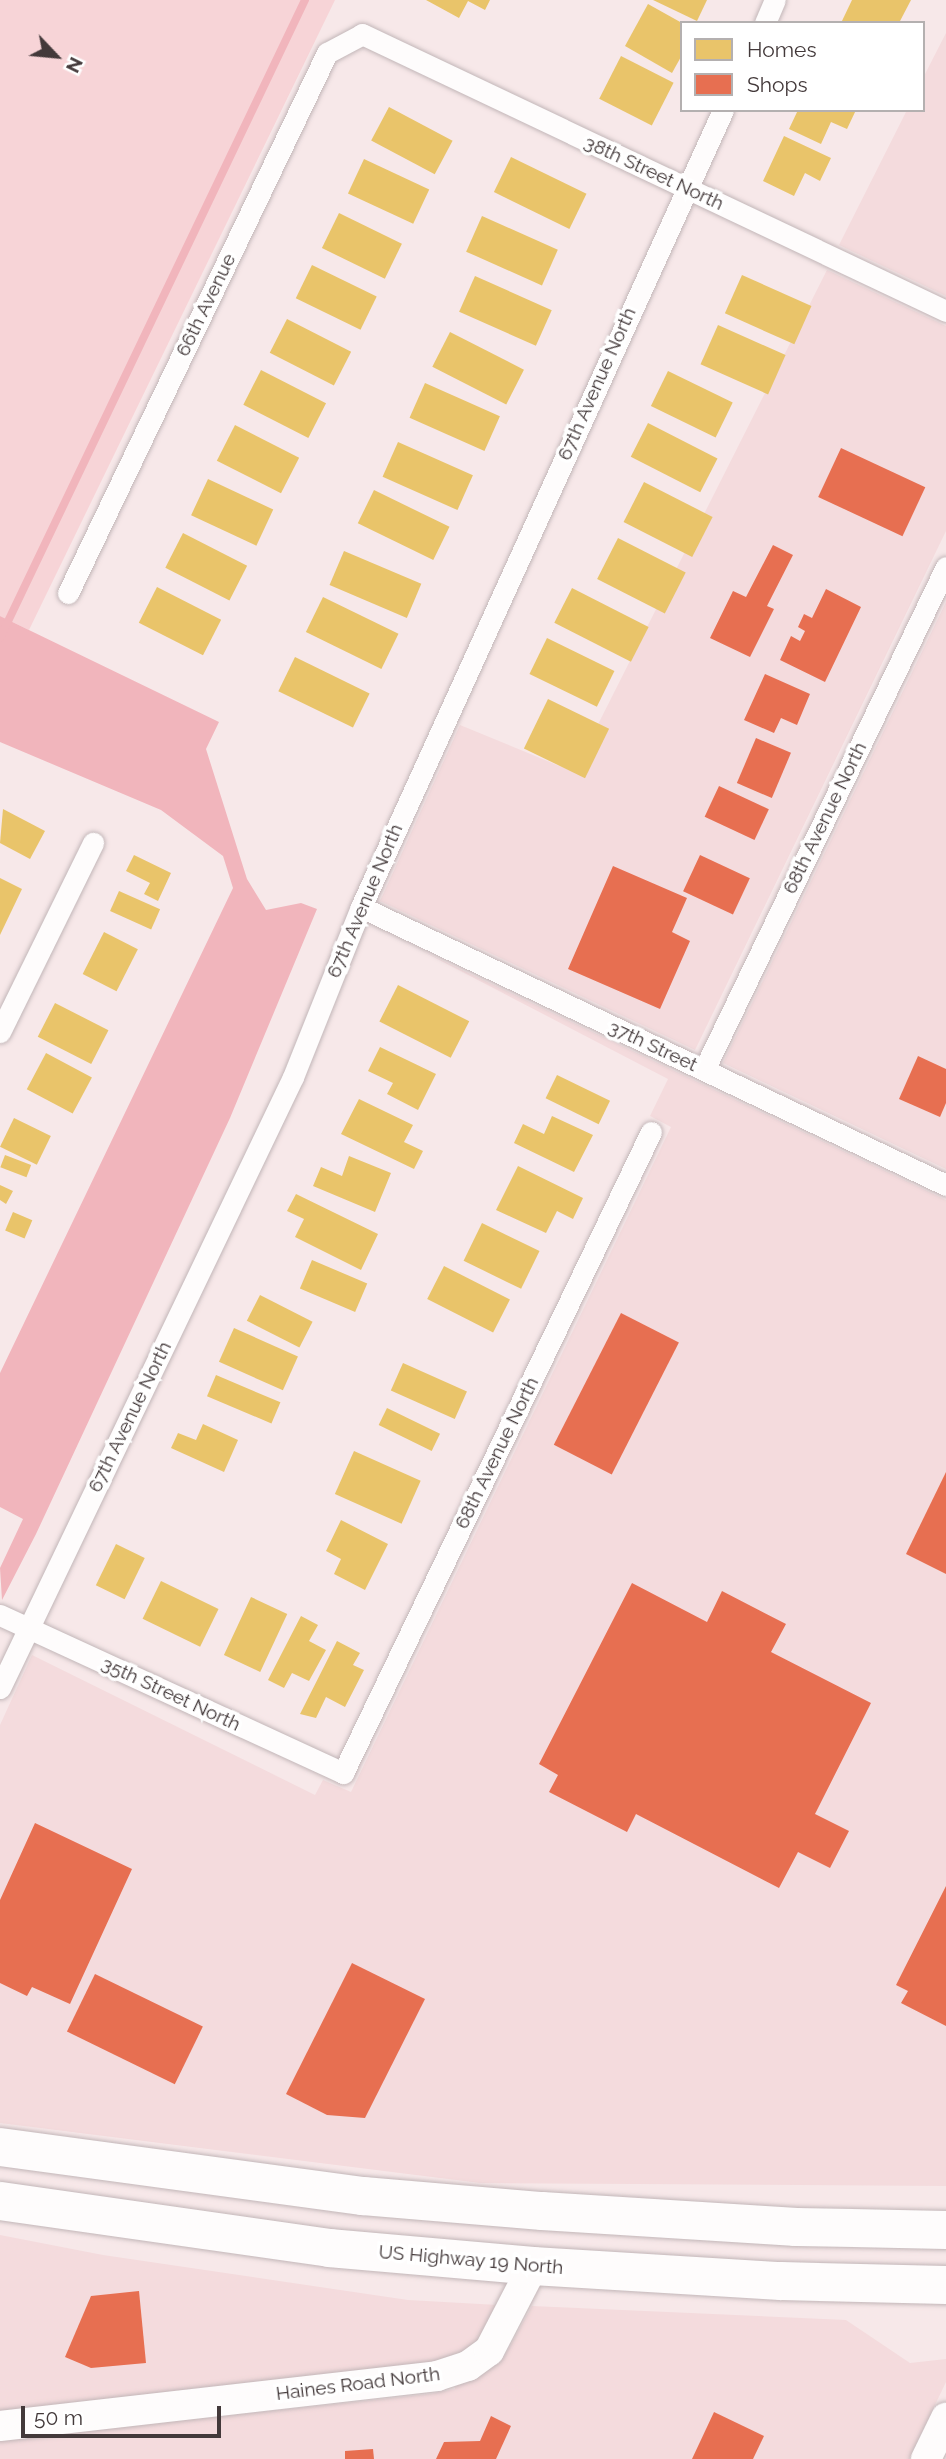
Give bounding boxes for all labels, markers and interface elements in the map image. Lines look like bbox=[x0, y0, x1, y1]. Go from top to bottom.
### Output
north arrow bbox=[21, 21, 91, 91]
legend bbox=[680, 21, 925, 112]
text: Homes bbox=[747, 37, 817, 62]
text: N bbox=[62, 54, 88, 77]
text: Shops bbox=[747, 72, 808, 97]
street label: 38th Street North bbox=[581, 131, 727, 215]
street label: 66th Avenue bbox=[171, 250, 241, 360]
street label: 67th Avenue North bbox=[553, 304, 641, 464]
street label: 68th Avenue North bbox=[778, 738, 872, 898]
street label: 67th Avenue North bbox=[322, 820, 408, 982]
street label: 37th Street bbox=[605, 1016, 701, 1076]
street label: 67th Avenue North bbox=[84, 1338, 176, 1496]
street label: 68th Avenue North bbox=[450, 1373, 544, 1533]
street label: 35th Street North bbox=[98, 1652, 244, 1736]
street label: US Highway 19 North bbox=[377, 2241, 565, 2279]
street label: Haines Road North bbox=[275, 2363, 441, 2405]
scale bar bbox=[24, 2392, 224, 2436]
text: 50 m bbox=[34, 2405, 83, 2430]

